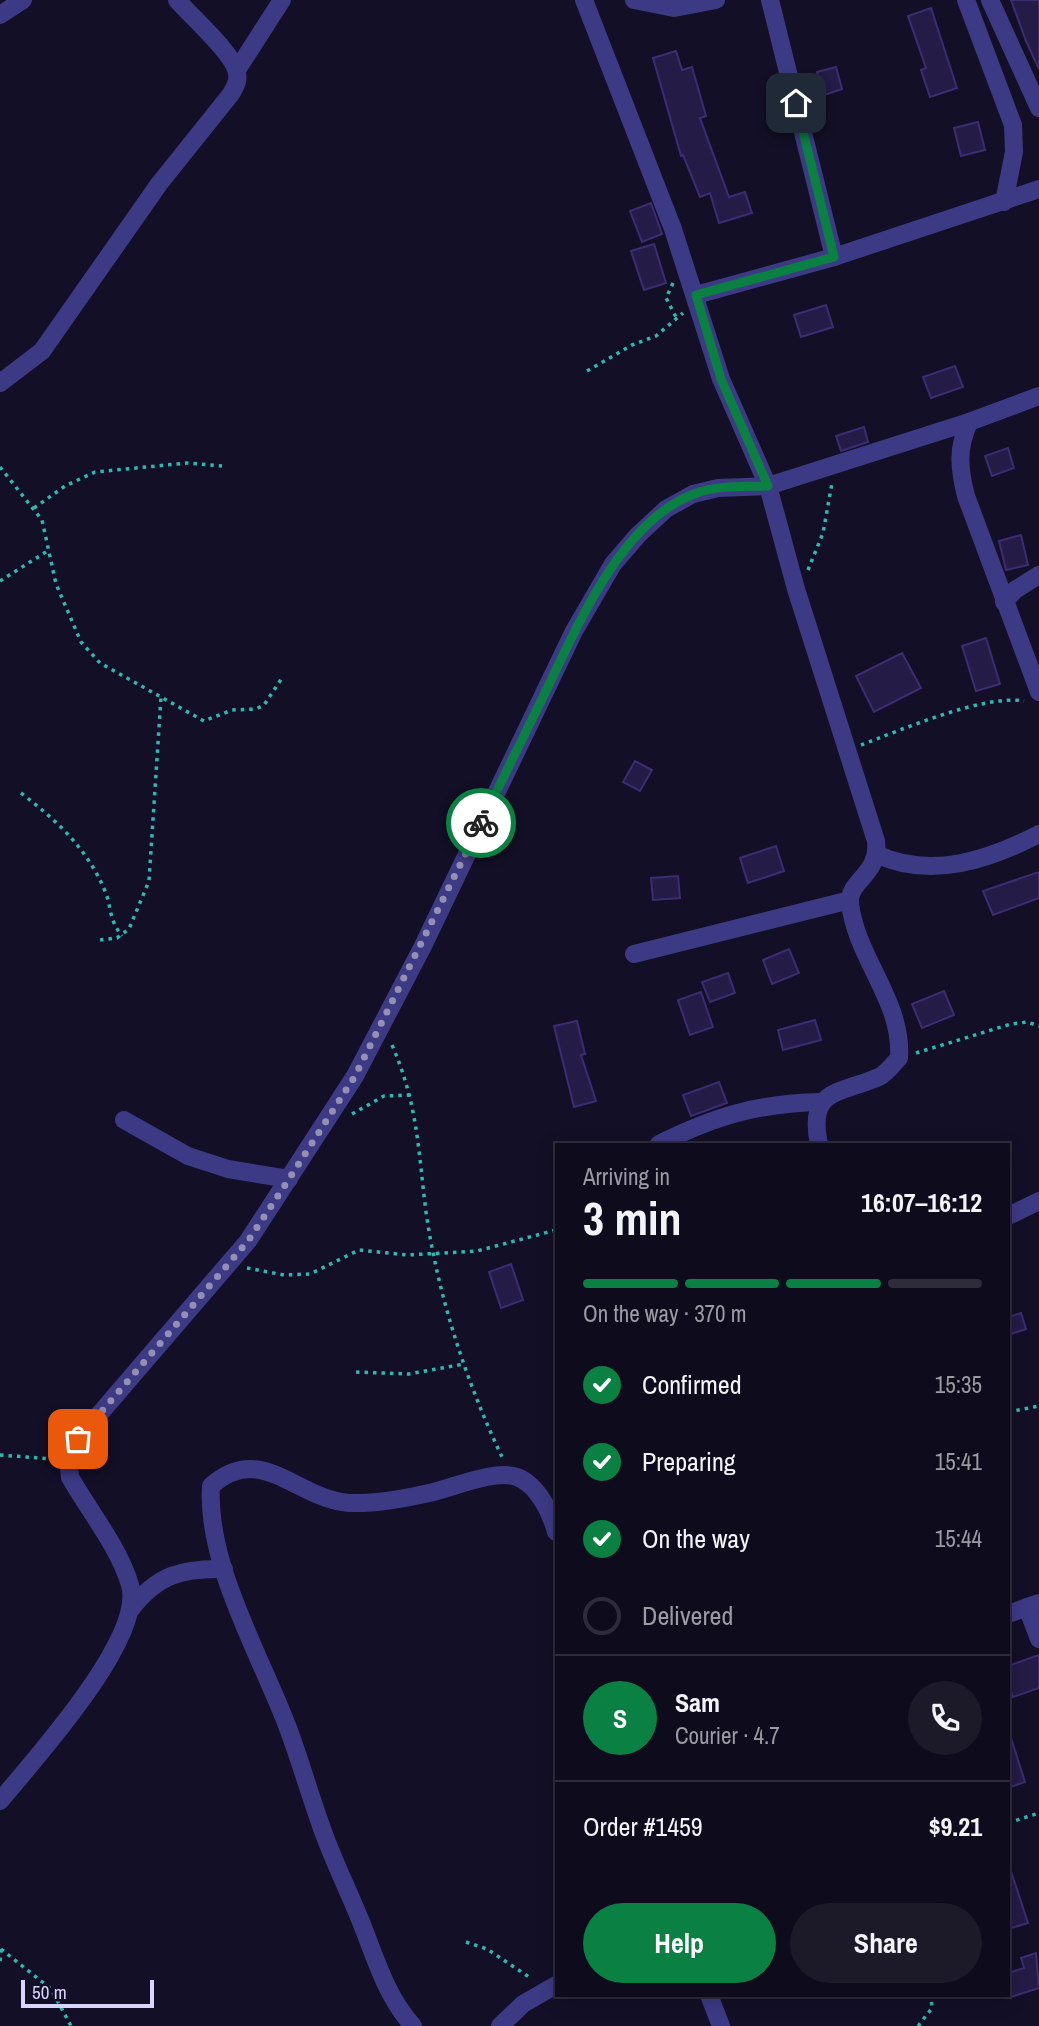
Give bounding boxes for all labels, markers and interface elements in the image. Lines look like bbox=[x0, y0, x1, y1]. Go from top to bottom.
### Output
pin bbox=[766, 73, 826, 133]
icon: home bbox=[777, 84, 815, 122]
courier bbox=[446, 788, 516, 858]
icon: bike bbox=[462, 804, 500, 842]
text: Arriving in bbox=[583, 1161, 670, 1192]
text: 16:07–16:12 bbox=[861, 1185, 982, 1220]
text: 3 min bbox=[583, 1187, 682, 1249]
text: On the way · 370 m bbox=[583, 1298, 747, 1329]
icon: check bbox=[583, 1366, 621, 1404]
text: Confirmed bbox=[642, 1367, 742, 1402]
text: 15:35 bbox=[935, 1369, 982, 1400]
pin bbox=[48, 1409, 108, 1469]
icon: bag bbox=[59, 1420, 97, 1458]
icon: check bbox=[583, 1443, 621, 1481]
text: Preparing bbox=[642, 1444, 736, 1479]
text: 15:41 bbox=[935, 1446, 982, 1477]
icon: check bbox=[583, 1520, 621, 1558]
text: On the way bbox=[642, 1521, 750, 1556]
text: 15:44 bbox=[935, 1523, 982, 1554]
text: Delivered bbox=[642, 1598, 733, 1633]
button: phone bbox=[908, 1681, 982, 1755]
text: Sam bbox=[675, 1685, 720, 1720]
text: S bbox=[613, 1701, 627, 1736]
text: Courier · 4.7 bbox=[675, 1720, 780, 1751]
text: Order #1459 bbox=[583, 1809, 703, 1844]
text: $9.21 bbox=[929, 1809, 982, 1844]
button: Help bbox=[583, 1903, 776, 1983]
button: Share bbox=[790, 1903, 982, 1983]
scale bar bbox=[21, 1977, 154, 2009]
text: 50 m bbox=[32, 1979, 67, 2005]

